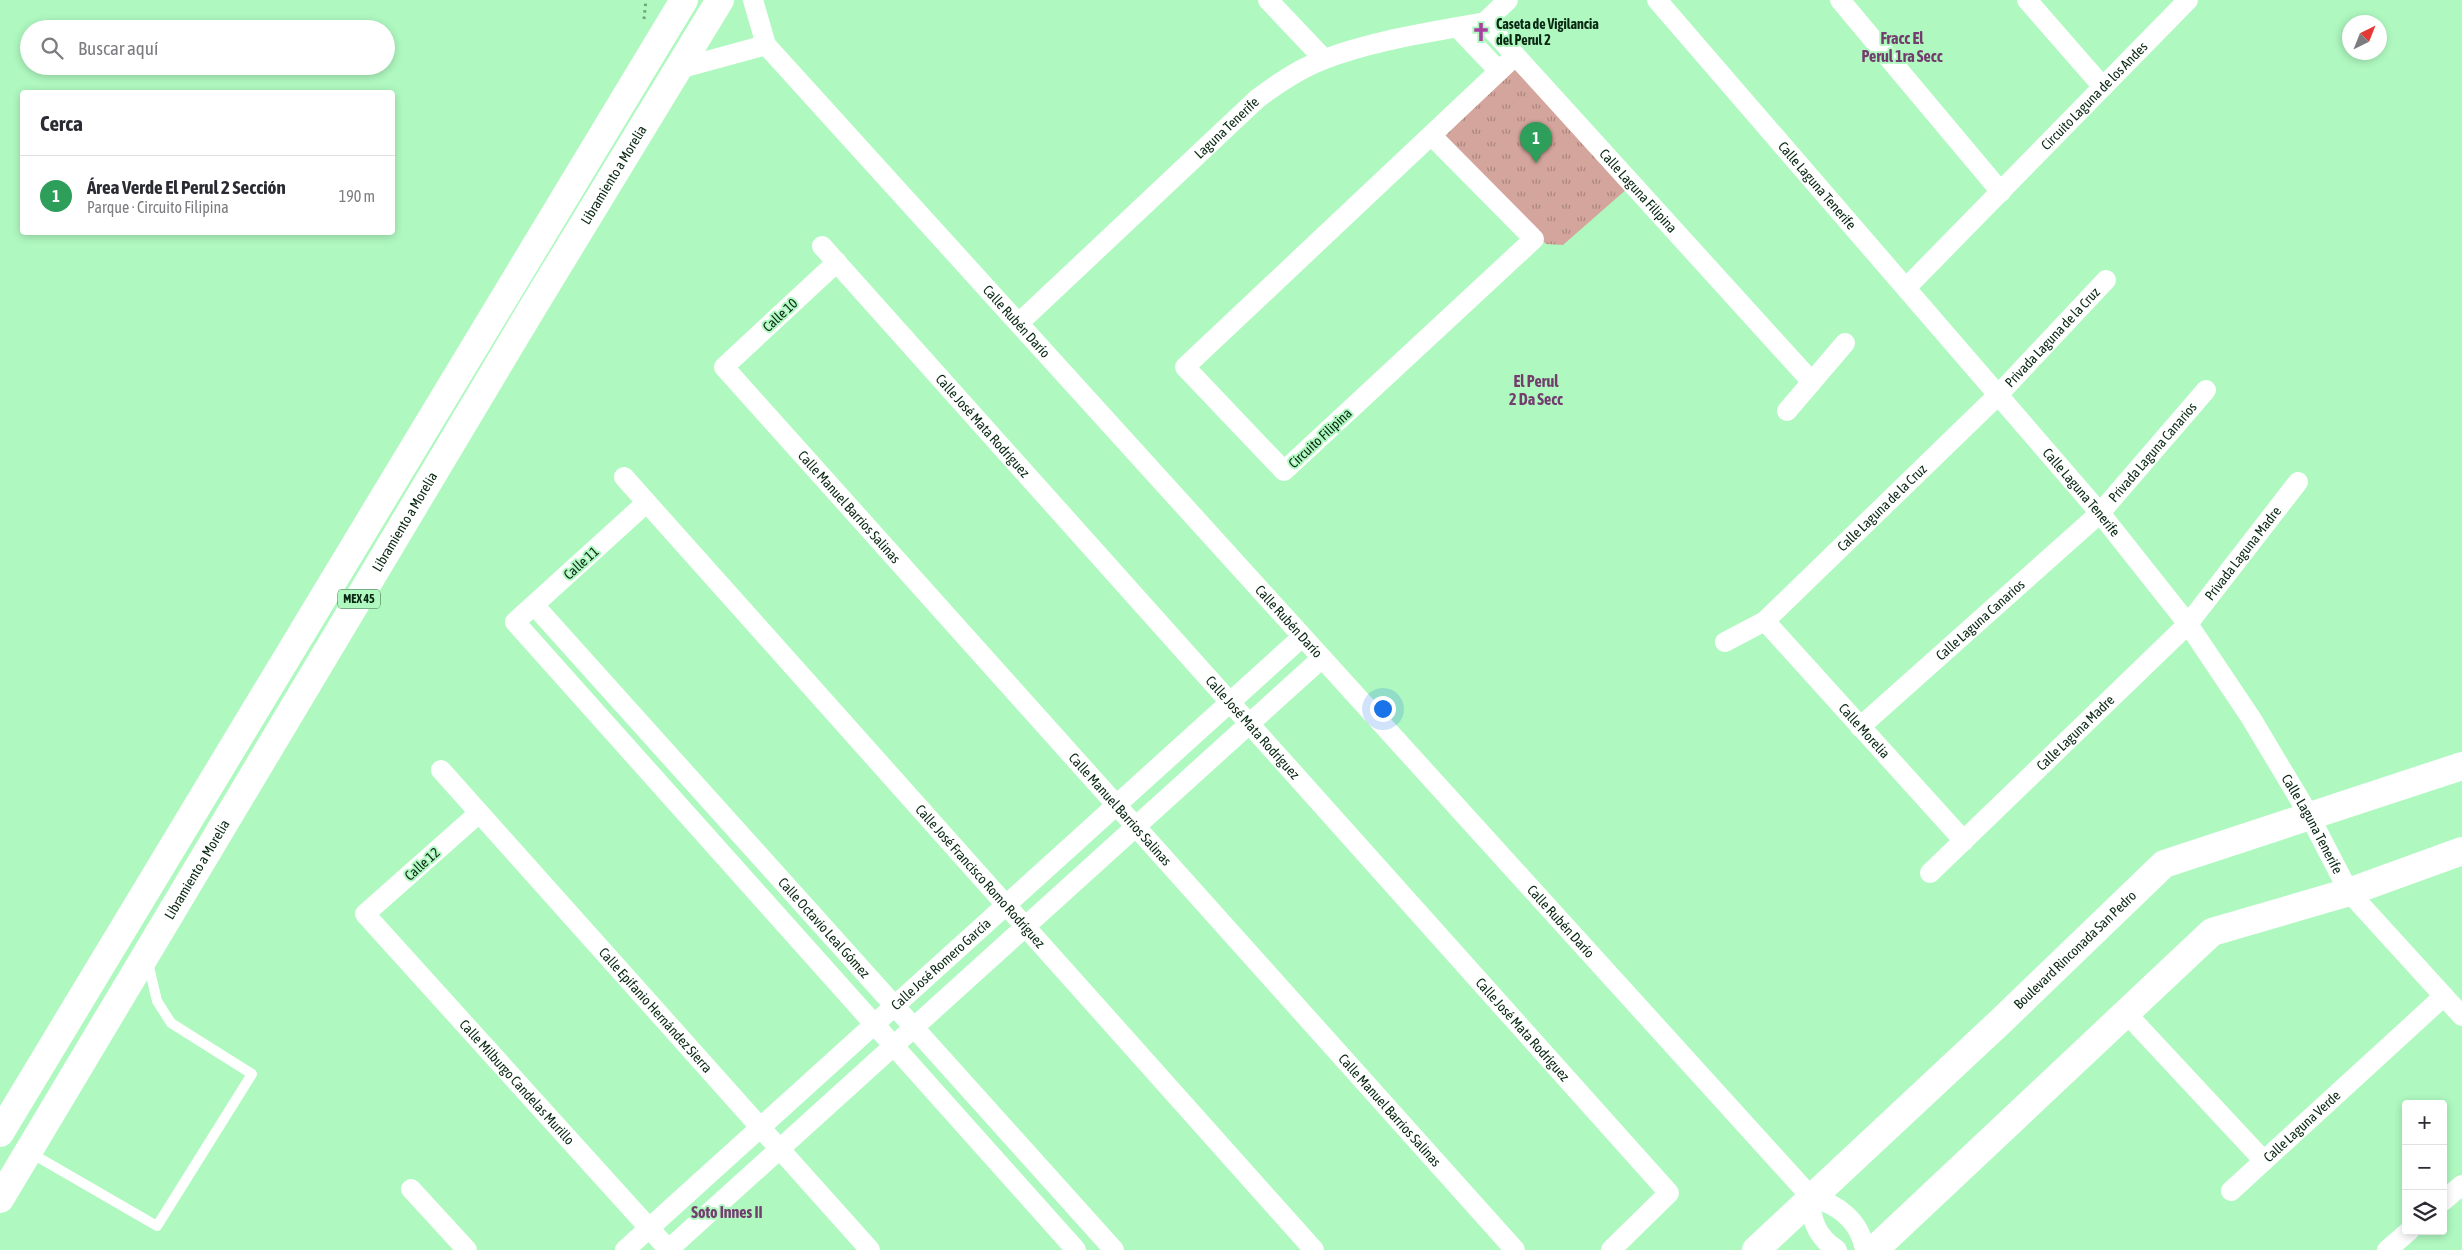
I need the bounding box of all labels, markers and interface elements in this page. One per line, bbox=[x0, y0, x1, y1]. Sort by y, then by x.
north arrow bbox=[2342, 15, 2387, 60]
place label: Caseta de Vigilancia del Perul 2 bbox=[1496, 16, 1599, 48]
search box bbox=[20, 20, 395, 75]
church icon: Caseta de Vigilancia del Perul 2 bbox=[1470, 21, 1492, 43]
district label: Fracc El Perul 1ra Secc bbox=[1861, 29, 1943, 65]
icon: search bbox=[38, 34, 66, 62]
text: Buscar aquí bbox=[78, 37, 158, 59]
street label: Circuito Laguna de los Andes bbox=[2038, 38, 2151, 153]
street label: Laguna Tenerife bbox=[1191, 94, 1262, 162]
text: Cerca bbox=[40, 111, 83, 135]
street label: Libramiento a Morelia bbox=[577, 122, 650, 227]
pin: 1 bbox=[1520, 122, 1552, 163]
street label: Calle Laguna Tenerife bbox=[1775, 138, 1859, 233]
street label: Calle Laguna Filipina bbox=[1596, 146, 1680, 236]
text: Área Verde El Perul 2 Sección bbox=[87, 176, 286, 198]
text: 1 bbox=[52, 187, 60, 205]
text: 190 m bbox=[339, 187, 375, 205]
text: Parque · Circuito Filipina bbox=[87, 198, 229, 216]
street label: Calle Rubén Darío bbox=[980, 282, 1054, 361]
street label: Privada Laguna de la Cruz bbox=[2002, 284, 2103, 390]
street label: Calle 10 bbox=[759, 295, 801, 335]
street label: Calle José Mata Rodríguez bbox=[932, 371, 1033, 481]
district label: El Perul 2 Da Secc bbox=[1509, 372, 1563, 408]
street label: Privada Laguna Canarios bbox=[2105, 399, 2200, 505]
street label: Circuito Filipina bbox=[1285, 405, 1355, 471]
street label: Calle Laguna Tenerife bbox=[2040, 445, 2123, 540]
street label: Calle Manuel Barrios Salinas bbox=[795, 447, 904, 566]
street label: Calle Laguna de la Cruz bbox=[1834, 461, 1930, 554]
street label: Libramiento a Morelia bbox=[369, 469, 441, 574]
street label: Privada Laguna Madre bbox=[2201, 503, 2284, 603]
street label: Calle 11 bbox=[560, 543, 602, 583]
street label: Calle Laguna Canarios bbox=[1933, 576, 2028, 664]
street label: Calle Rubén Darío bbox=[1252, 582, 1326, 661]
road number: MEX 45 bbox=[338, 590, 380, 608]
street label: Calle José Mata Rodríguez bbox=[1202, 673, 1303, 782]
street label: Calle Laguna Madre bbox=[2033, 692, 2117, 774]
your location bbox=[1370, 696, 1396, 722]
street label: Calle Morelia bbox=[1835, 700, 1893, 761]
street label: Calle Manuel Barrios Salinas bbox=[1066, 750, 1175, 869]
street label: Calle Laguna Tenerife bbox=[2279, 771, 2346, 876]
street label: Calle José Francisco Romo Rodríguez bbox=[912, 801, 1048, 951]
street label: Libramiento a Morelia bbox=[161, 817, 233, 922]
street label: Calle 12 bbox=[401, 844, 443, 884]
street label: Calle Octavio Leal Gómez bbox=[775, 874, 873, 981]
street label: Calle Rubén Darío bbox=[1524, 882, 1598, 961]
street label: Boulevard Rinconada San Pedro bbox=[2011, 887, 2139, 1012]
street label: Calle José Romero García bbox=[888, 915, 994, 1013]
street label: Calle Epifanio Hernández Sierra bbox=[596, 944, 715, 1076]
street label: Calle José Mata Rodríguez bbox=[1472, 975, 1573, 1084]
street label: Calle Milburgo Candelas Murillo bbox=[456, 1016, 578, 1148]
street label: Calle Manuel Barrios Salinas bbox=[1335, 1051, 1444, 1170]
street label: Calle Laguna Verde bbox=[2260, 1087, 2343, 1165]
map controls bbox=[2402, 1100, 2447, 1235]
button: + bbox=[2402, 1100, 2447, 1145]
button: − bbox=[2402, 1145, 2447, 1190]
button: layers bbox=[2402, 1190, 2447, 1235]
district label: Soto Innes II bbox=[691, 1203, 763, 1221]

